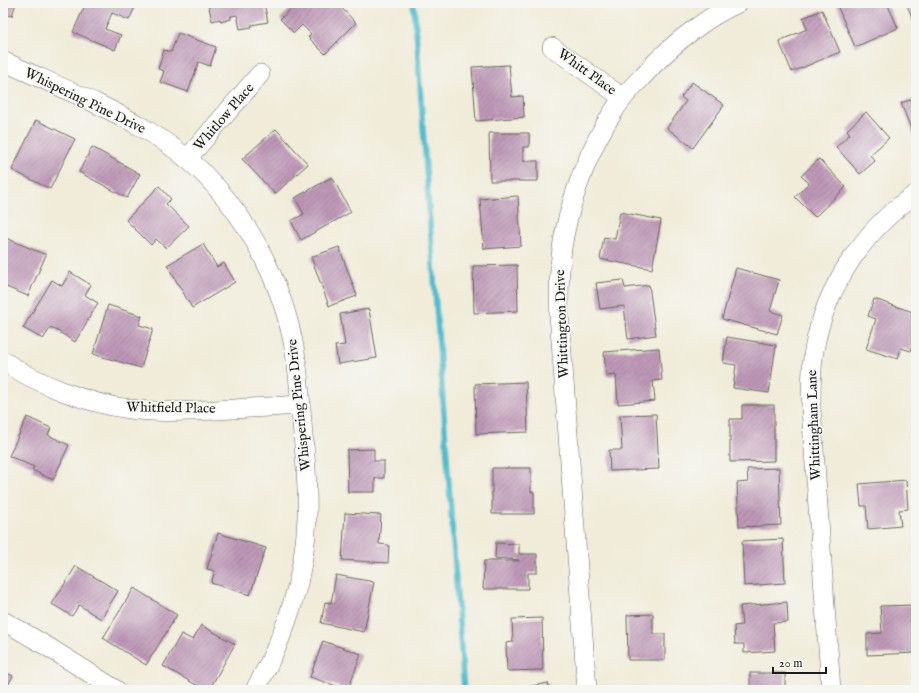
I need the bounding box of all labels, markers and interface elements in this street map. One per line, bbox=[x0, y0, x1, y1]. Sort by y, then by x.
street label: Whitt Place bbox=[554, 45, 620, 100]
street label: Whispering Pine Drive bbox=[22, 64, 149, 138]
street label: Whitlow Place bbox=[190, 79, 259, 155]
street label: Whittington Drive bbox=[551, 269, 573, 379]
street label: Whispering Pine Drive bbox=[283, 338, 315, 472]
street label: Whittingham Lane bbox=[803, 369, 825, 481]
street label: Whitfield Place bbox=[126, 398, 216, 418]
scale bar bbox=[773, 649, 826, 675]
text: 20 m bbox=[779, 656, 802, 671]

